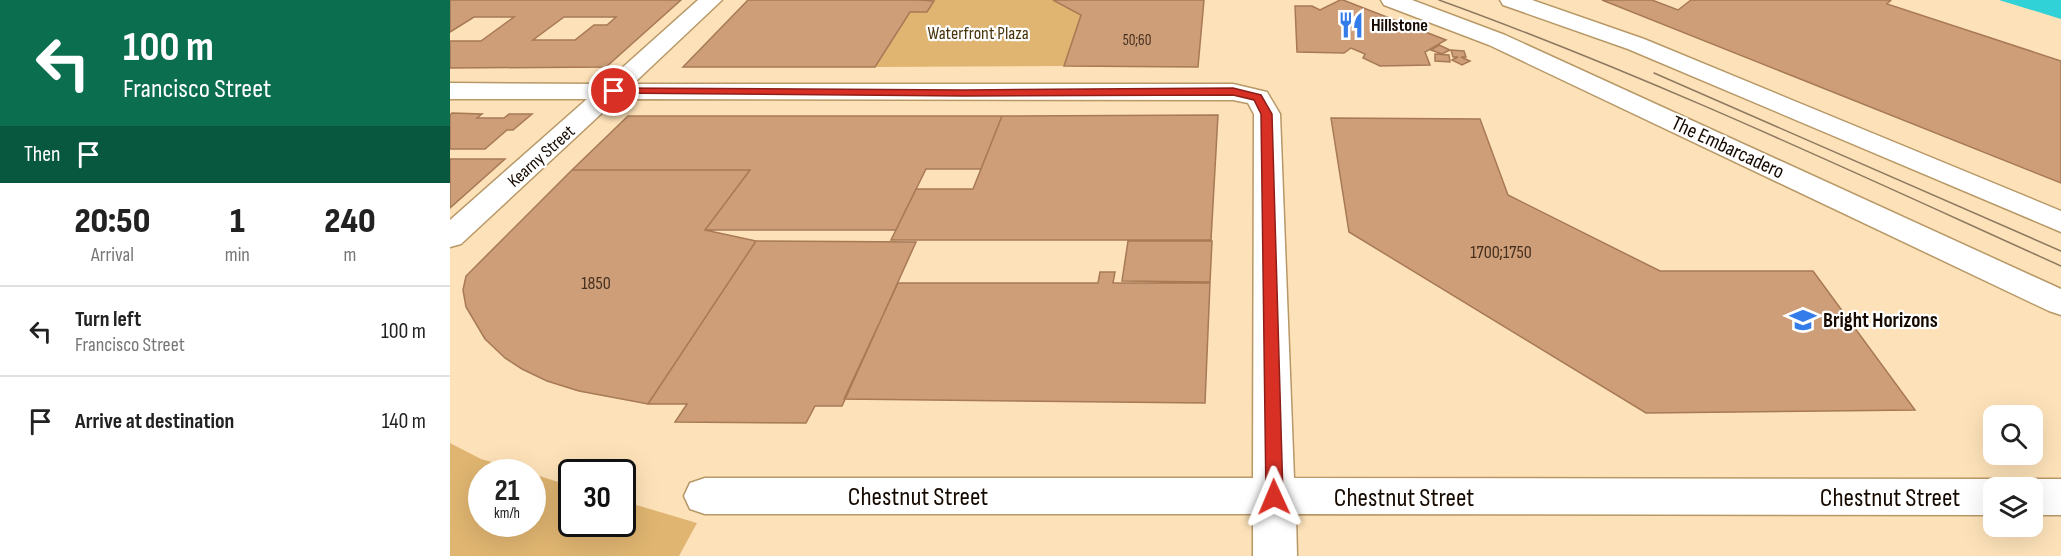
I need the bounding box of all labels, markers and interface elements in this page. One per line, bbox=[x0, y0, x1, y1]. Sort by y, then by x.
restaurant icon: Hillstone bbox=[1336, 10, 1366, 40]
place label: Hillstone bbox=[1371, 15, 1428, 36]
text: 100 m bbox=[123, 22, 214, 73]
park label: Waterfront Plaza bbox=[927, 23, 1029, 44]
icon: left bbox=[24, 24, 102, 102]
house number: 50;60 bbox=[1123, 31, 1151, 50]
pin bbox=[588, 65, 639, 116]
text: Francisco Street bbox=[123, 73, 271, 105]
icon: arrive bbox=[597, 74, 630, 107]
street label: The Embarcadero bbox=[1667, 110, 1788, 184]
street label: Kearny Street bbox=[504, 121, 579, 192]
icon: arrive bbox=[72, 138, 105, 171]
text: Then bbox=[24, 141, 60, 168]
text: 20:50 bbox=[74, 200, 150, 243]
text: 1 bbox=[230, 200, 245, 243]
text: 240 bbox=[324, 200, 376, 243]
house number: 1700;1750 bbox=[1470, 242, 1532, 263]
text: Arrival bbox=[91, 243, 134, 267]
text: min bbox=[225, 243, 250, 267]
text: m bbox=[344, 243, 356, 267]
house number: 1850 bbox=[581, 273, 611, 294]
school or university icon: Bright Horizons bbox=[1788, 305, 1818, 335]
text: Turn left bbox=[75, 306, 141, 333]
place label: Bright Horizons bbox=[1823, 308, 1938, 333]
icon: left bbox=[24, 315, 57, 348]
text: 100 m bbox=[381, 318, 426, 345]
text: Francisco Street bbox=[75, 333, 185, 357]
icon: arrive bbox=[24, 405, 57, 438]
map controls bbox=[1983, 405, 2043, 537]
button: search bbox=[1983, 405, 2043, 465]
text: Arrive at destination bbox=[75, 408, 234, 435]
text: 140 m bbox=[382, 408, 426, 435]
speed limit sign: 30 bbox=[558, 459, 636, 537]
position arrow bbox=[1242, 465, 1306, 529]
text: 21 bbox=[495, 473, 519, 509]
button: layers bbox=[1983, 477, 2043, 537]
street label: Chestnut Street bbox=[848, 482, 988, 513]
street label: Chestnut Street bbox=[1334, 483, 1474, 514]
street label: Chestnut Street bbox=[1820, 483, 1960, 514]
text: km/h bbox=[494, 504, 520, 523]

